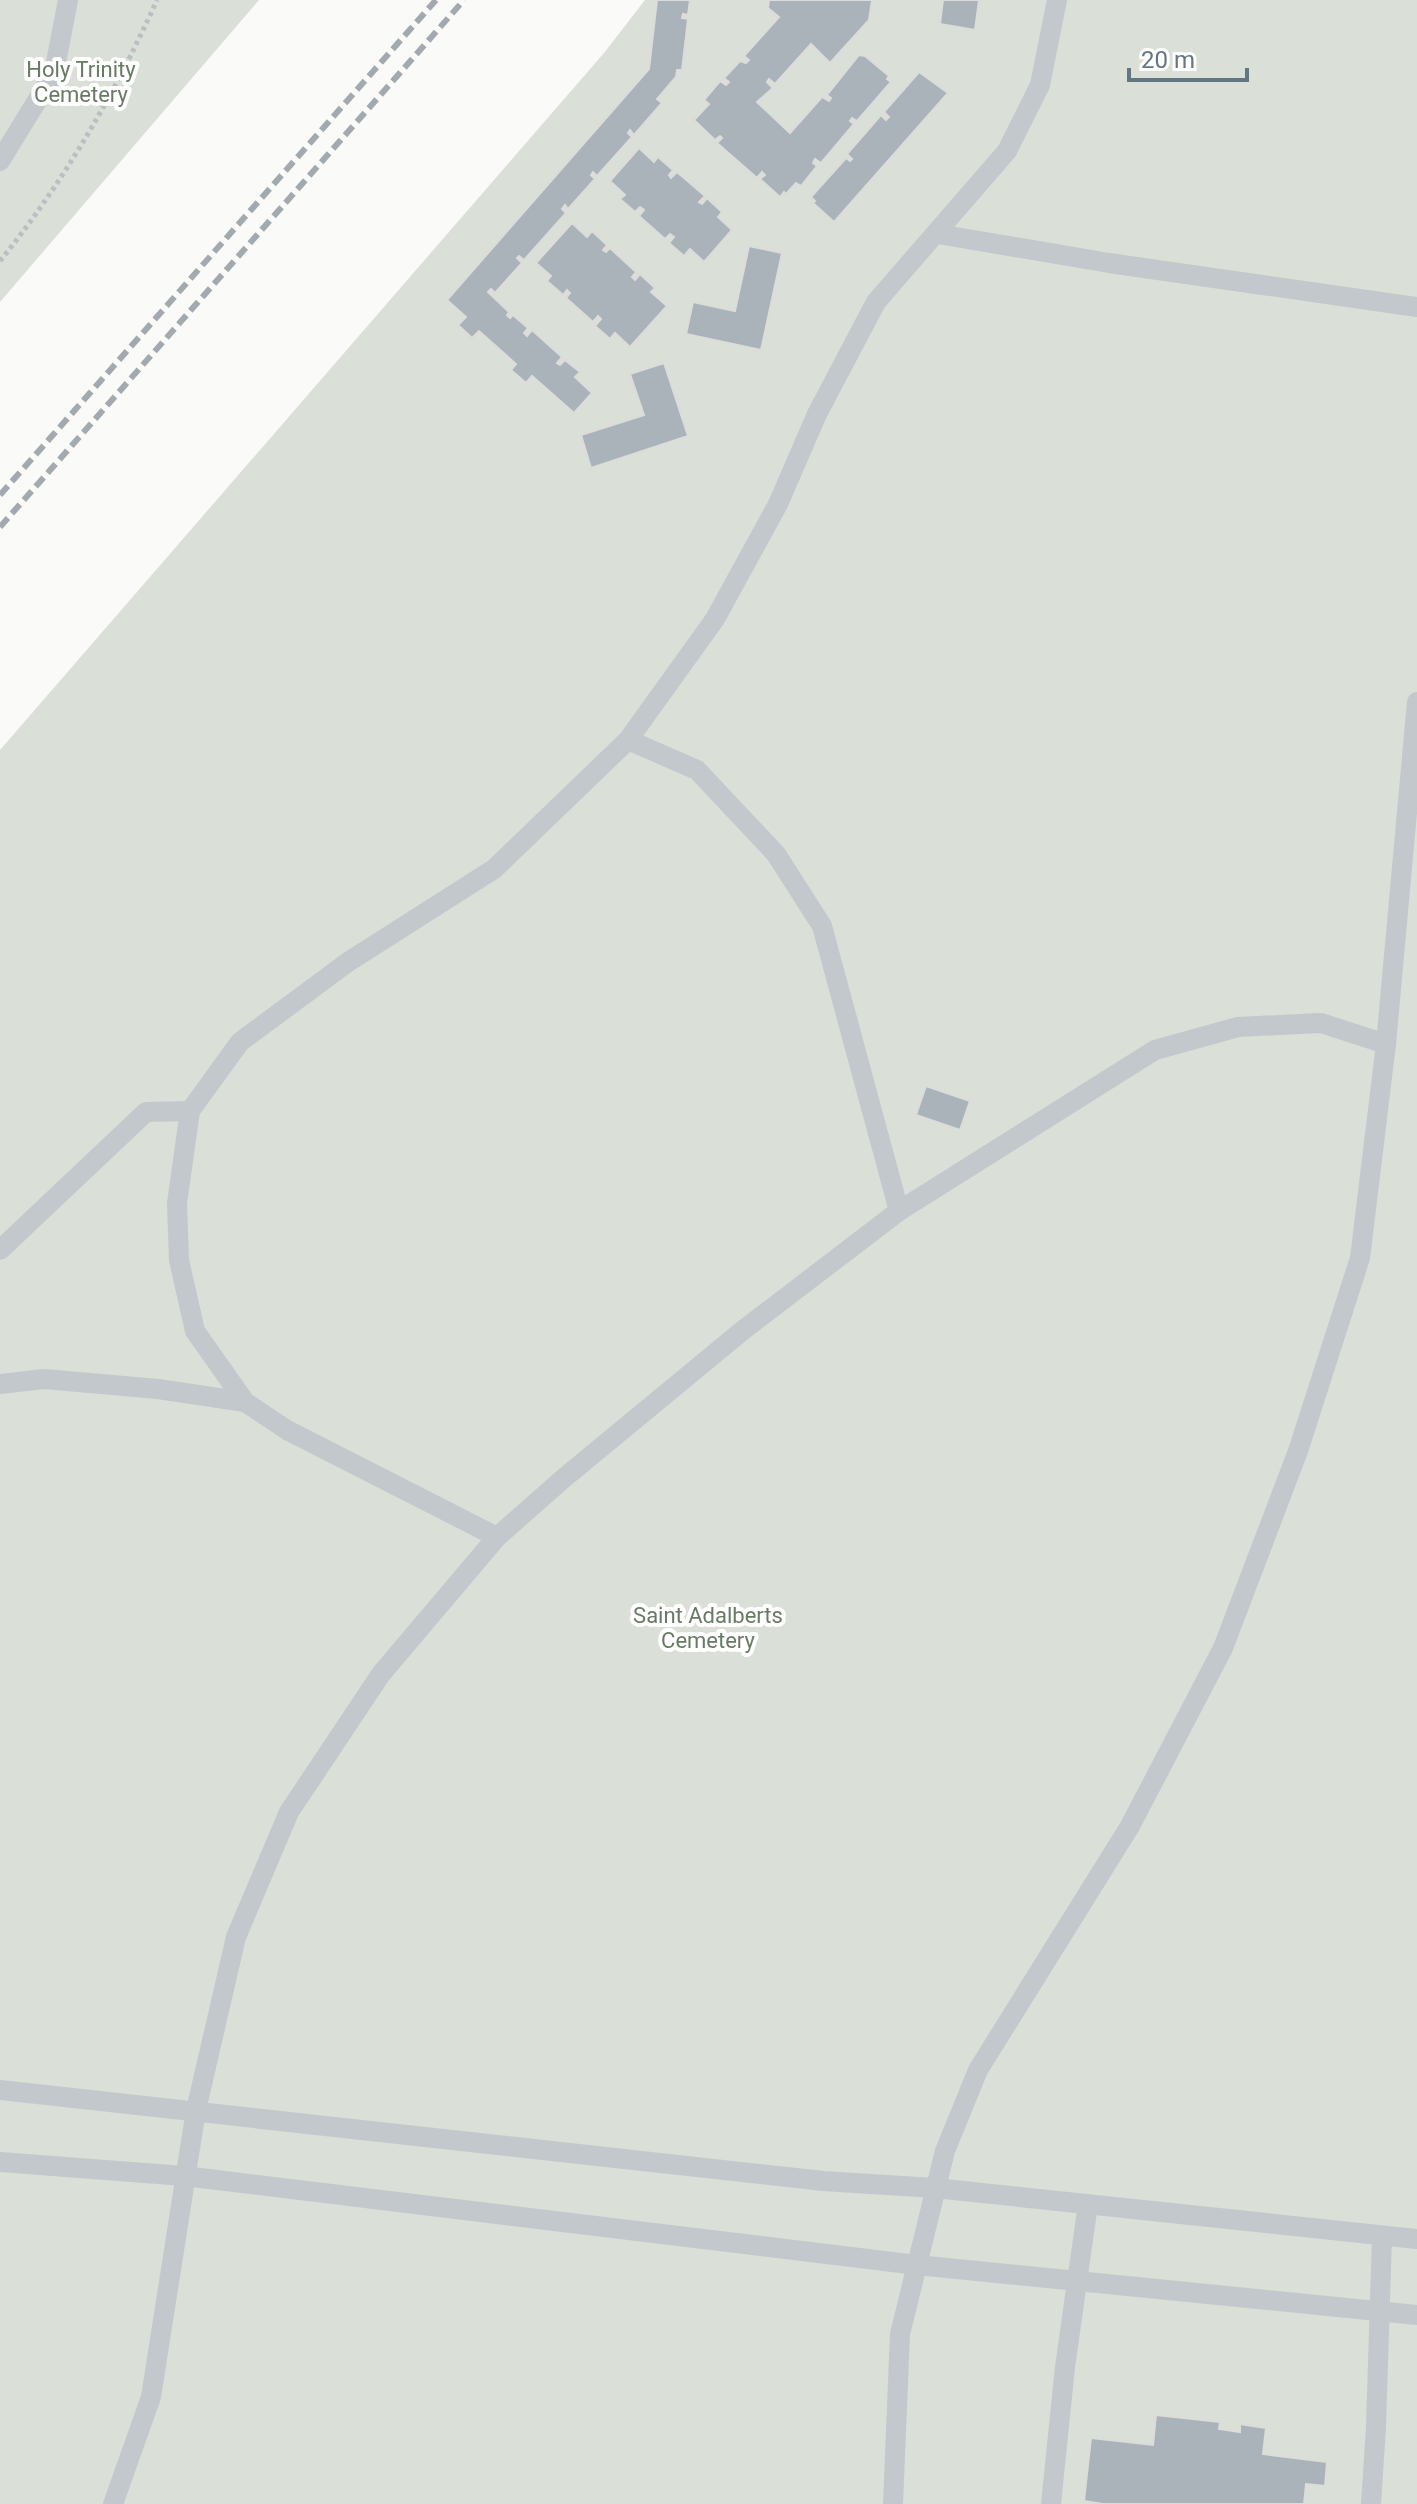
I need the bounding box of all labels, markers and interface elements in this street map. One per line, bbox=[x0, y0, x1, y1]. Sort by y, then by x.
scale bar bbox=[1129, 32, 1247, 82]
text: 20 m bbox=[1141, 46, 1195, 74]
park label: Holy Trinity Cemetery bbox=[26, 57, 136, 107]
park label: Saint Adalberts Cemetery bbox=[633, 1603, 783, 1653]

